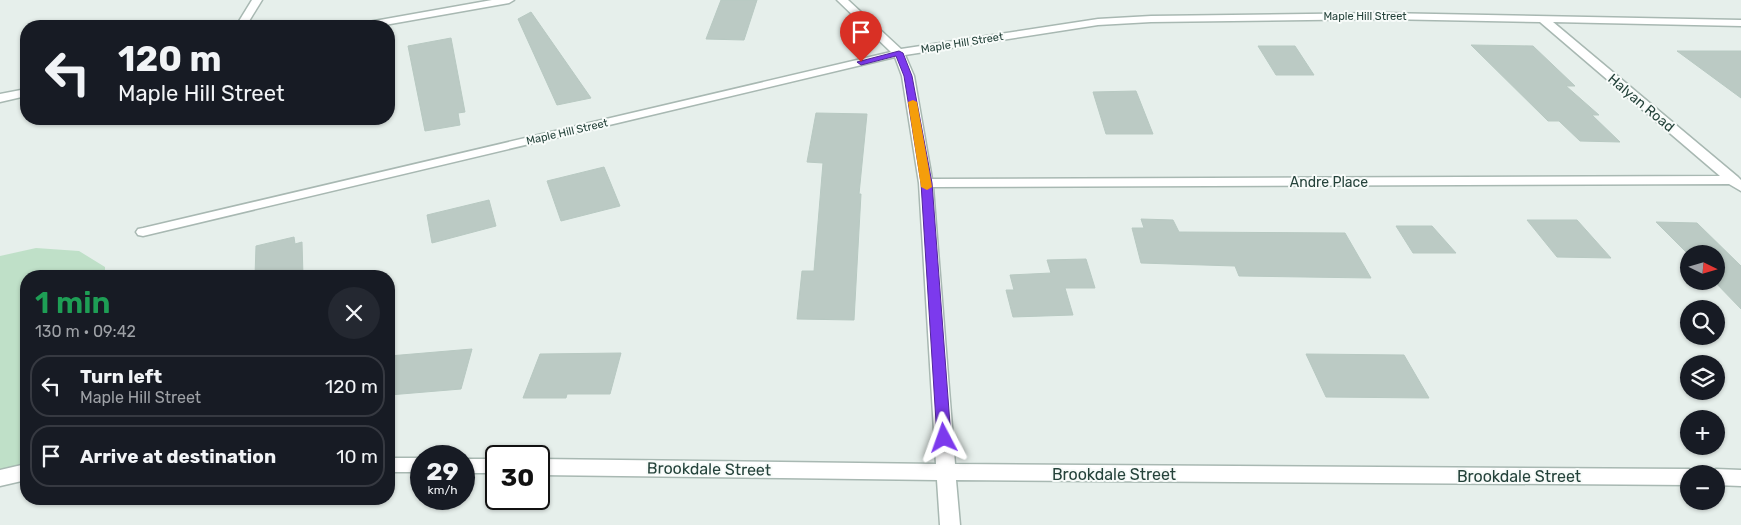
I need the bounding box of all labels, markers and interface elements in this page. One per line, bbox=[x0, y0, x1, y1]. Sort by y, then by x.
street label: Maple Hill Street bbox=[1323, 10, 1407, 23]
pin bbox=[840, 11, 882, 62]
icon: arrive bbox=[847, 18, 875, 46]
street label: Maple Hill Street bbox=[920, 30, 1005, 56]
text: 120 m bbox=[118, 38, 221, 80]
icon: left bbox=[35, 40, 100, 105]
street label: Halyan Road bbox=[1604, 70, 1678, 136]
text: Maple Hill Street bbox=[118, 80, 285, 107]
street label: Maple Hill Street bbox=[525, 116, 610, 148]
street label: Andre Place bbox=[1290, 174, 1368, 191]
north arrow bbox=[1680, 245, 1725, 290]
map controls bbox=[1680, 245, 1725, 510]
text: 1 min bbox=[35, 285, 110, 321]
button: close bbox=[328, 287, 380, 339]
button: search bbox=[1680, 300, 1725, 345]
text: 130 m · 09:42 bbox=[35, 322, 136, 341]
button: layers bbox=[1680, 355, 1725, 400]
text: Turn left bbox=[80, 365, 162, 388]
icon: left bbox=[37, 372, 65, 400]
text: 120 m bbox=[325, 375, 378, 398]
text: Maple Hill Street bbox=[80, 388, 201, 407]
button: + bbox=[1680, 410, 1725, 455]
position arrow bbox=[917, 411, 969, 463]
icon: arrive bbox=[37, 442, 65, 470]
text: Arrive at destination bbox=[80, 445, 276, 468]
text: 10 m bbox=[336, 445, 378, 468]
speed limit sign: 30 bbox=[485, 445, 550, 510]
text: 29 bbox=[426, 457, 459, 486]
street label: Brookdale Street bbox=[647, 458, 771, 480]
street label: Brookdale Street bbox=[1052, 465, 1176, 484]
button: − bbox=[1680, 465, 1725, 510]
street label: Brookdale Street bbox=[1457, 467, 1581, 486]
text: km/h bbox=[428, 483, 457, 497]

